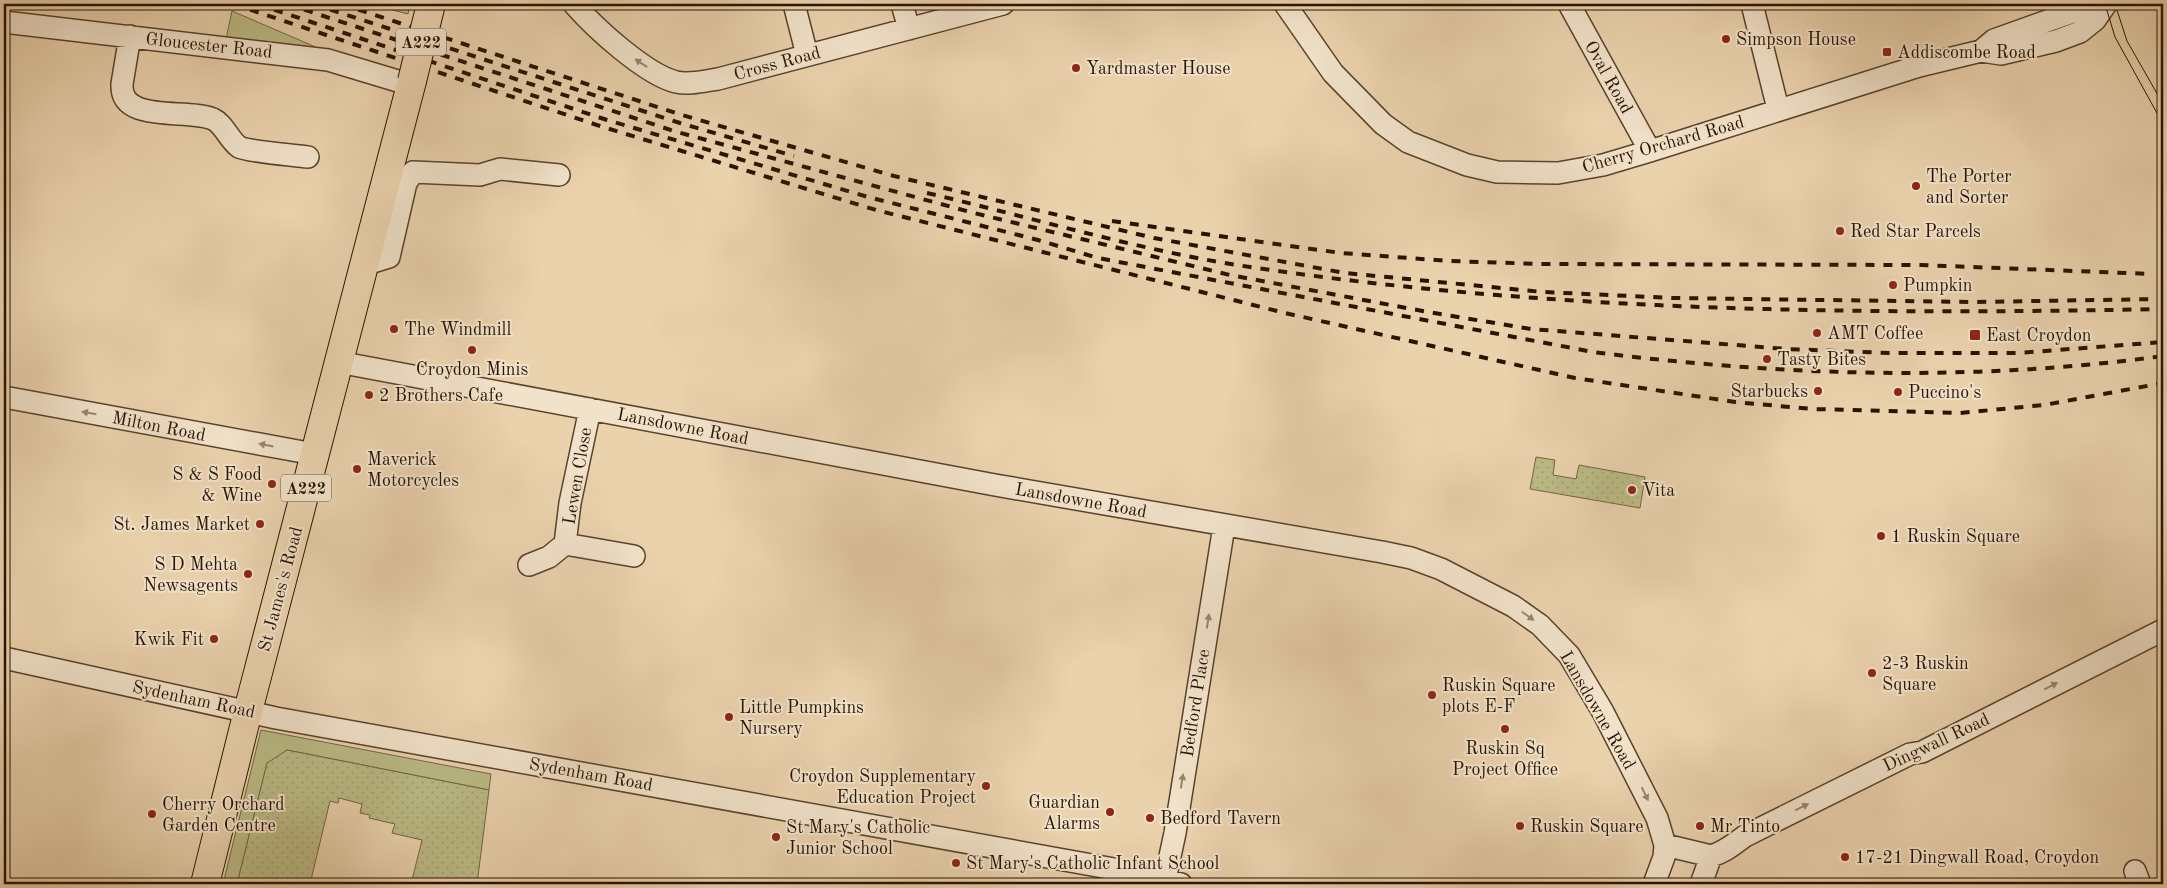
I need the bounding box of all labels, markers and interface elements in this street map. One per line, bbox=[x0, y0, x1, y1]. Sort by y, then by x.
road number: A222 bbox=[396, 28, 446, 56]
street label: Gloucester Road bbox=[145, 30, 273, 62]
place label: Simpson House bbox=[1736, 31, 1856, 49]
marker: Simpson House bbox=[1720, 33, 1732, 45]
street label: Oval Road bbox=[1581, 38, 1636, 117]
street label: Cross Road bbox=[732, 44, 823, 84]
place label: Addiscombe Road bbox=[1897, 44, 2036, 62]
marker: Addiscombe Road bbox=[1881, 46, 1893, 58]
one-way arrow bbox=[635, 58, 648, 68]
place label: Yardmaster House bbox=[1086, 60, 1230, 78]
marker: Yardmaster House bbox=[1070, 62, 1082, 74]
street label: Cherry Orchard Road bbox=[1580, 113, 1746, 177]
place label: The Porter and Sorter bbox=[1926, 168, 2012, 207]
marker: The Porter and Sorter bbox=[1910, 180, 1922, 192]
place label: Red Star Parcels bbox=[1850, 223, 1981, 241]
marker: Red Star Parcels bbox=[1834, 225, 1846, 237]
place label: Pumpkin bbox=[1903, 277, 1973, 295]
marker: Pumpkin bbox=[1887, 279, 1899, 291]
place label: The Windmill bbox=[404, 321, 511, 339]
marker: The Windmill bbox=[388, 323, 400, 335]
place label: AMT Coffee bbox=[1827, 325, 1923, 343]
marker: AMT Coffee bbox=[1811, 327, 1823, 339]
place label: East Croydon bbox=[1986, 327, 2092, 345]
marker: East Croydon bbox=[1968, 328, 1982, 342]
marker: Croydon Minis bbox=[466, 344, 478, 356]
place label: Tasty Bites bbox=[1777, 351, 1866, 369]
marker: Tasty Bites bbox=[1761, 353, 1773, 365]
place label: Croydon Minis bbox=[416, 361, 528, 379]
place label: Starbucks bbox=[1730, 383, 1808, 401]
place label: Puccino's bbox=[1908, 384, 1981, 402]
marker: Starbucks bbox=[1812, 385, 1824, 397]
marker: Puccino's bbox=[1892, 386, 1904, 398]
place label: 2 Brothers Cafe bbox=[379, 387, 503, 405]
marker: 2 Brothers Cafe bbox=[363, 389, 375, 401]
street label: Lansdowne Road bbox=[615, 405, 750, 449]
one-way arrow bbox=[81, 408, 97, 416]
street label: Milton Road bbox=[111, 409, 207, 445]
street label: Lewen Close bbox=[561, 426, 595, 526]
one-way arrow bbox=[258, 441, 274, 449]
place label: Maverick Motorcycles bbox=[367, 451, 459, 490]
marker: Maverick Motorcycles bbox=[351, 463, 363, 475]
place label: S & S Food & Wine bbox=[172, 466, 262, 505]
road number: A222 bbox=[281, 474, 331, 502]
marker: S & S Food & Wine bbox=[266, 478, 278, 490]
street label: Lansdowne Road bbox=[1013, 481, 1148, 521]
place label: Vita bbox=[1642, 482, 1675, 500]
marker: Vita bbox=[1626, 484, 1638, 496]
place label: St. James Market bbox=[113, 516, 250, 534]
marker: St. James Market bbox=[254, 518, 266, 530]
street label: St James's Road bbox=[256, 525, 306, 654]
place label: 1 Ruskin Square bbox=[1891, 528, 2020, 546]
marker: 1 Ruskin Square bbox=[1875, 530, 1887, 542]
place label: S D Mehta Newsagents bbox=[143, 556, 238, 595]
marker: S D Mehta Newsagents bbox=[242, 568, 254, 580]
one-way arrow bbox=[1521, 611, 1535, 621]
one-way arrow bbox=[1205, 613, 1213, 629]
place label: Kwik Fit bbox=[134, 631, 204, 649]
marker: Kwik Fit bbox=[208, 633, 220, 645]
street label: Bedford Place bbox=[1179, 648, 1213, 758]
street label: Lansdowne Road bbox=[1556, 648, 1638, 773]
place label: 2-3 Ruskin Square bbox=[1882, 655, 1969, 694]
marker: 2-3 Ruskin Square bbox=[1866, 667, 1878, 679]
place label: Ruskin Square plots E-F bbox=[1442, 677, 1556, 716]
street label: Sydenham Road bbox=[131, 678, 257, 722]
one-way arrow bbox=[2043, 682, 2058, 690]
marker: Ruskin Square plots E-F bbox=[1426, 689, 1438, 701]
place label: Little Pumpkins Nursery bbox=[739, 699, 864, 738]
street label: Dingwall Road bbox=[1880, 710, 1993, 775]
marker: Little Pumpkins Nursery bbox=[723, 711, 735, 723]
marker: Ruskin Sq Project Office bbox=[1499, 723, 1511, 735]
place label: Ruskin Sq Project Office bbox=[1452, 740, 1558, 779]
street label: Sydenham Road bbox=[528, 755, 654, 795]
place label: Croydon Supplementary Education Project bbox=[789, 768, 976, 807]
one-way arrow bbox=[1179, 773, 1187, 789]
marker: Croydon Supplementary Education Project bbox=[980, 780, 992, 792]
one-way arrow bbox=[1641, 786, 1649, 801]
place label: Guardian Alarms bbox=[1028, 794, 1100, 833]
place label: Cherry Orchard Garden Centre bbox=[162, 796, 285, 835]
one-way arrow bbox=[1795, 803, 1810, 811]
marker: Guardian Alarms bbox=[1104, 806, 1116, 818]
marker: Cherry Orchard Garden Centre bbox=[146, 808, 158, 820]
place label: Bedford Tavern bbox=[1160, 810, 1281, 828]
marker: Bedford Tavern bbox=[1144, 812, 1156, 824]
place label: Ruskin Square bbox=[1530, 818, 1644, 836]
place label: Mr Tinto bbox=[1710, 818, 1780, 836]
place label: St Mary's Catholic Junior School bbox=[786, 819, 930, 858]
marker: Ruskin Square bbox=[1514, 820, 1526, 832]
marker: Mr Tinto bbox=[1694, 820, 1706, 832]
marker: St Mary's Catholic Junior School bbox=[770, 831, 782, 843]
place label: 17-21 Dingwall Road, Croydon bbox=[1855, 849, 2099, 867]
marker: 17-21 Dingwall Road, Croydon bbox=[1839, 851, 1851, 863]
place label: St Mary's Catholic Infant School bbox=[966, 855, 1220, 873]
marker: St Mary's Catholic Infant School bbox=[950, 857, 962, 869]

